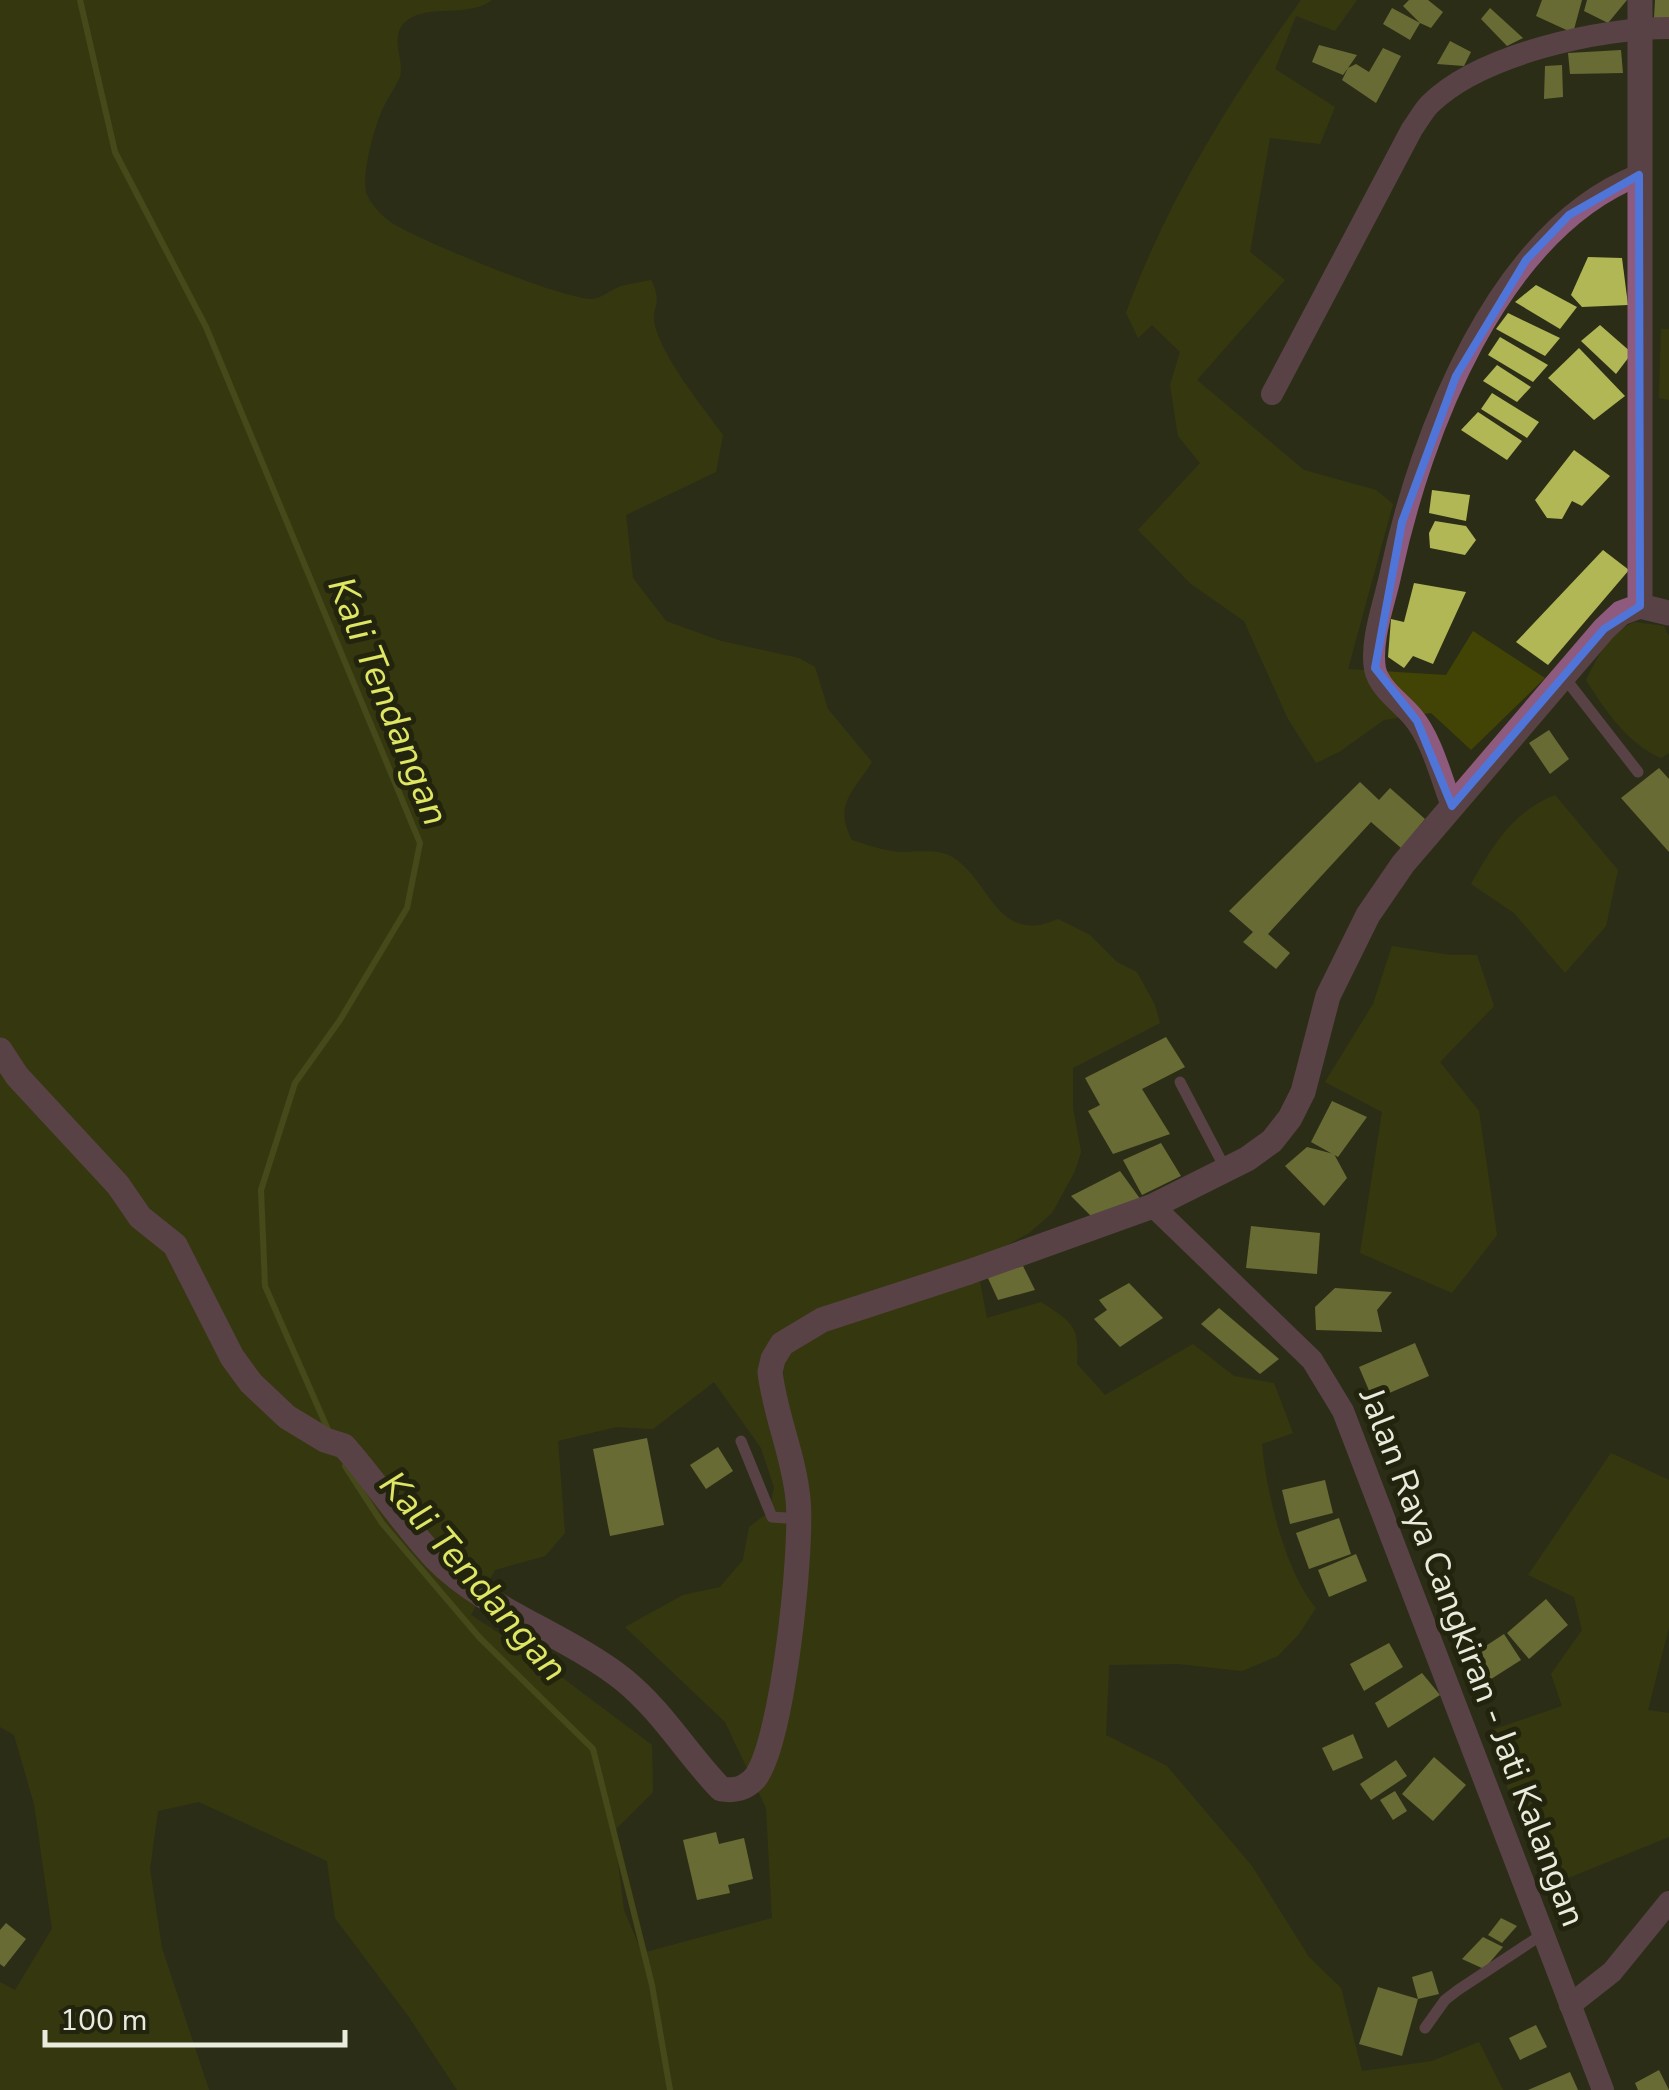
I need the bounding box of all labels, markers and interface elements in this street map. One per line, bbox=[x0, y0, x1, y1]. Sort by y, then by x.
water label: Kali Tendangan bbox=[316, 570, 462, 833]
street label: Jalan Raya Cangkiran - Jati Kalangan bbox=[1348, 1380, 1597, 1933]
water label: Kali Tendangan bbox=[368, 1460, 579, 1692]
scale bar bbox=[45, 1985, 345, 2047]
text: 100 m bbox=[60, 2000, 147, 2041]

